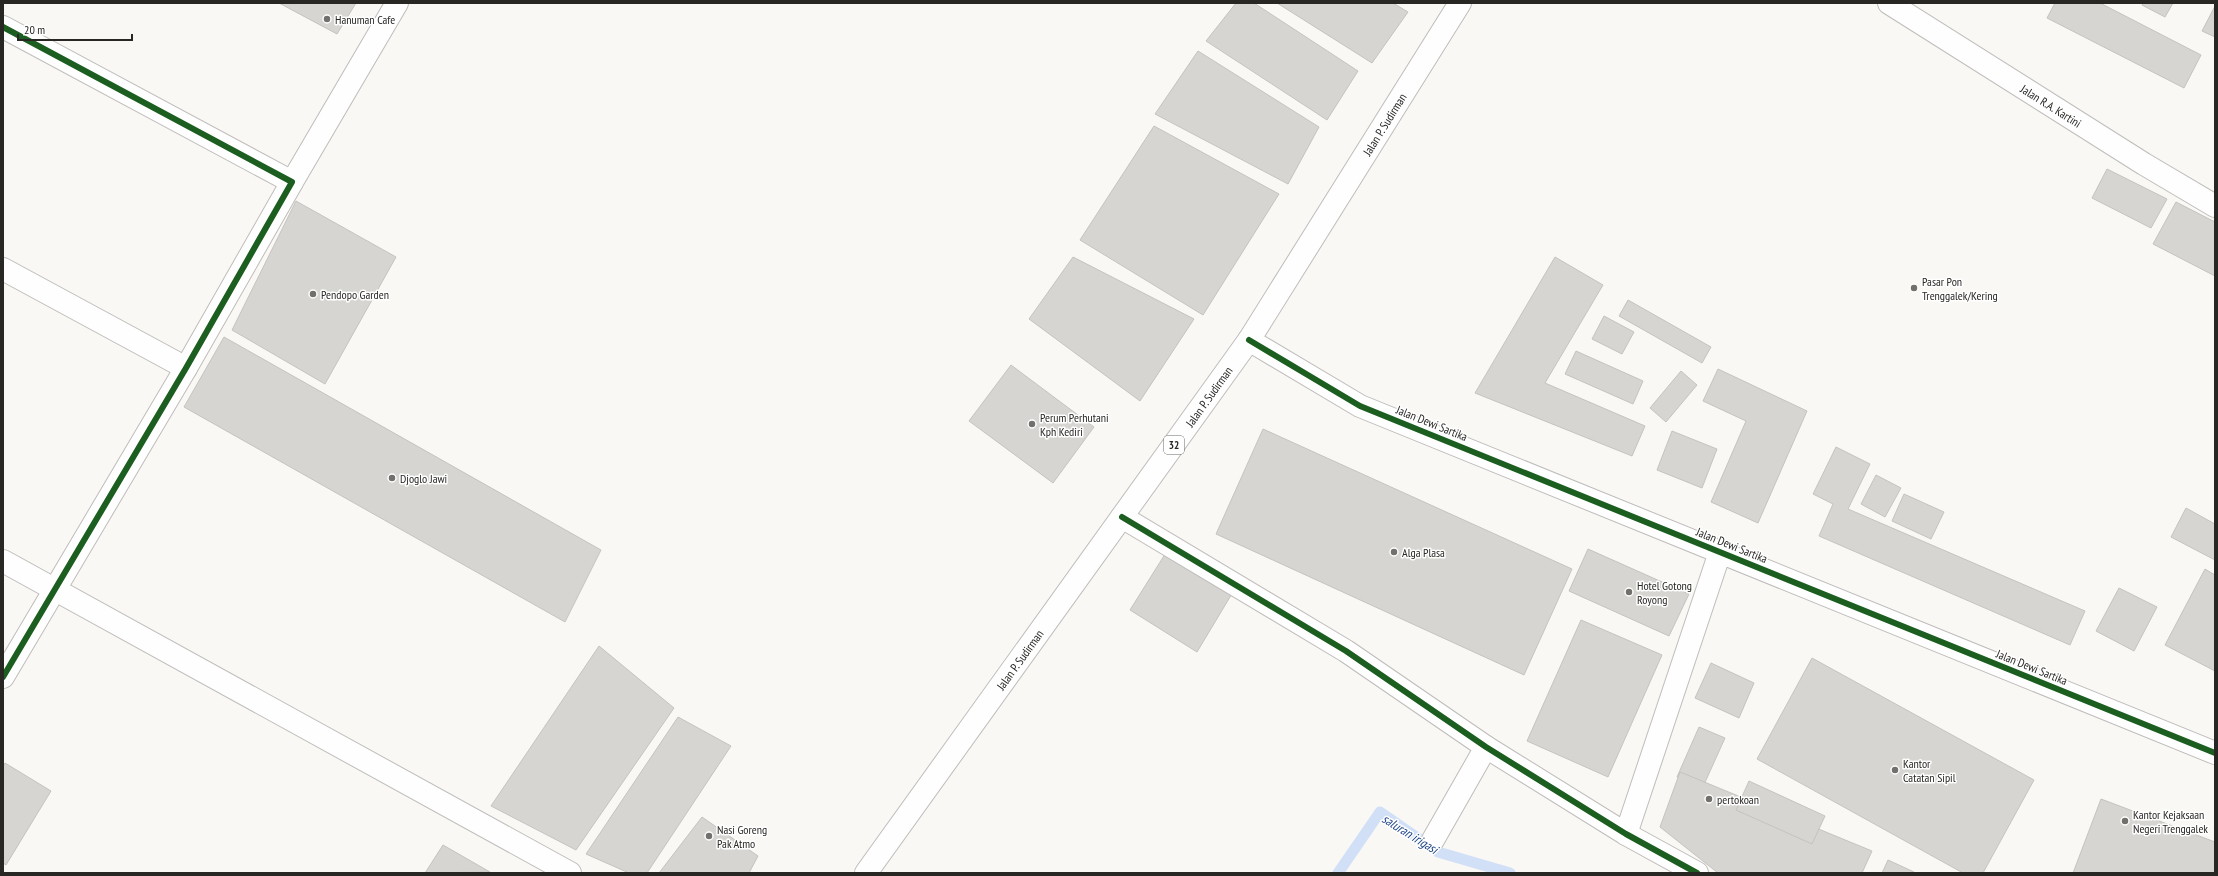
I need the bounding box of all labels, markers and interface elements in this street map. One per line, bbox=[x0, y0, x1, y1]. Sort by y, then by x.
place label: Hanuman Cafe bbox=[335, 12, 395, 27]
marker: Hanuman Cafe bbox=[322, 14, 332, 24]
scale bar bbox=[18, 16, 132, 42]
text: 20 m bbox=[24, 22, 45, 37]
street label: Jalan R.A. Kartini bbox=[2017, 80, 2084, 130]
street label: Jalan P. Sudirman bbox=[1359, 90, 1409, 159]
place label: Pasar Pon Trenggalek/Kering bbox=[1922, 274, 1998, 303]
marker: Pasar Pon Trenggalek/Kering bbox=[1909, 283, 1919, 293]
place label: Pendopo Garden bbox=[321, 287, 389, 302]
marker: Pendopo Garden bbox=[308, 289, 318, 299]
street label: Jalan P. Sudirman bbox=[1181, 363, 1235, 430]
street label: Jalan Dewi Sartika bbox=[1393, 402, 1470, 444]
place label: Perum Perhutani Kph Kediri bbox=[1040, 410, 1109, 439]
marker: Perum Perhutani Kph Kediri bbox=[1027, 419, 1037, 429]
road number: 32 bbox=[1164, 436, 1184, 454]
place label: Djoglo Jawi bbox=[400, 471, 447, 486]
marker: Djoglo Jawi bbox=[387, 473, 397, 483]
street label: Jalan Dewi Sartika bbox=[1693, 524, 1770, 566]
place label: Alga Plasa bbox=[1402, 545, 1445, 560]
marker: Alga Plasa bbox=[1389, 547, 1399, 557]
place label: Hotel Gotong Royong bbox=[1637, 578, 1692, 607]
marker: Hotel Gotong Royong bbox=[1624, 587, 1634, 597]
street label: Jalan P. Sudirman bbox=[992, 626, 1046, 693]
street label: Jalan Dewi Sartika bbox=[1993, 646, 2070, 688]
place label: Kantor Catatan Sipil bbox=[1903, 756, 1956, 785]
marker: Kantor Catatan Sipil bbox=[1890, 765, 1900, 775]
place label: pertokoan bbox=[1717, 792, 1759, 807]
marker: pertokoan bbox=[1704, 794, 1714, 804]
place label: Kantor Kejaksaan Negeri Trenggalek bbox=[2133, 807, 2208, 836]
water label: saluran irigasi bbox=[1379, 810, 1443, 859]
marker: Kantor Kejaksaan Negeri Trenggalek bbox=[2120, 816, 2130, 826]
place label: Nasi Goreng Pak Atmo bbox=[717, 822, 767, 851]
marker: Nasi Goreng Pak Atmo bbox=[704, 831, 714, 841]

